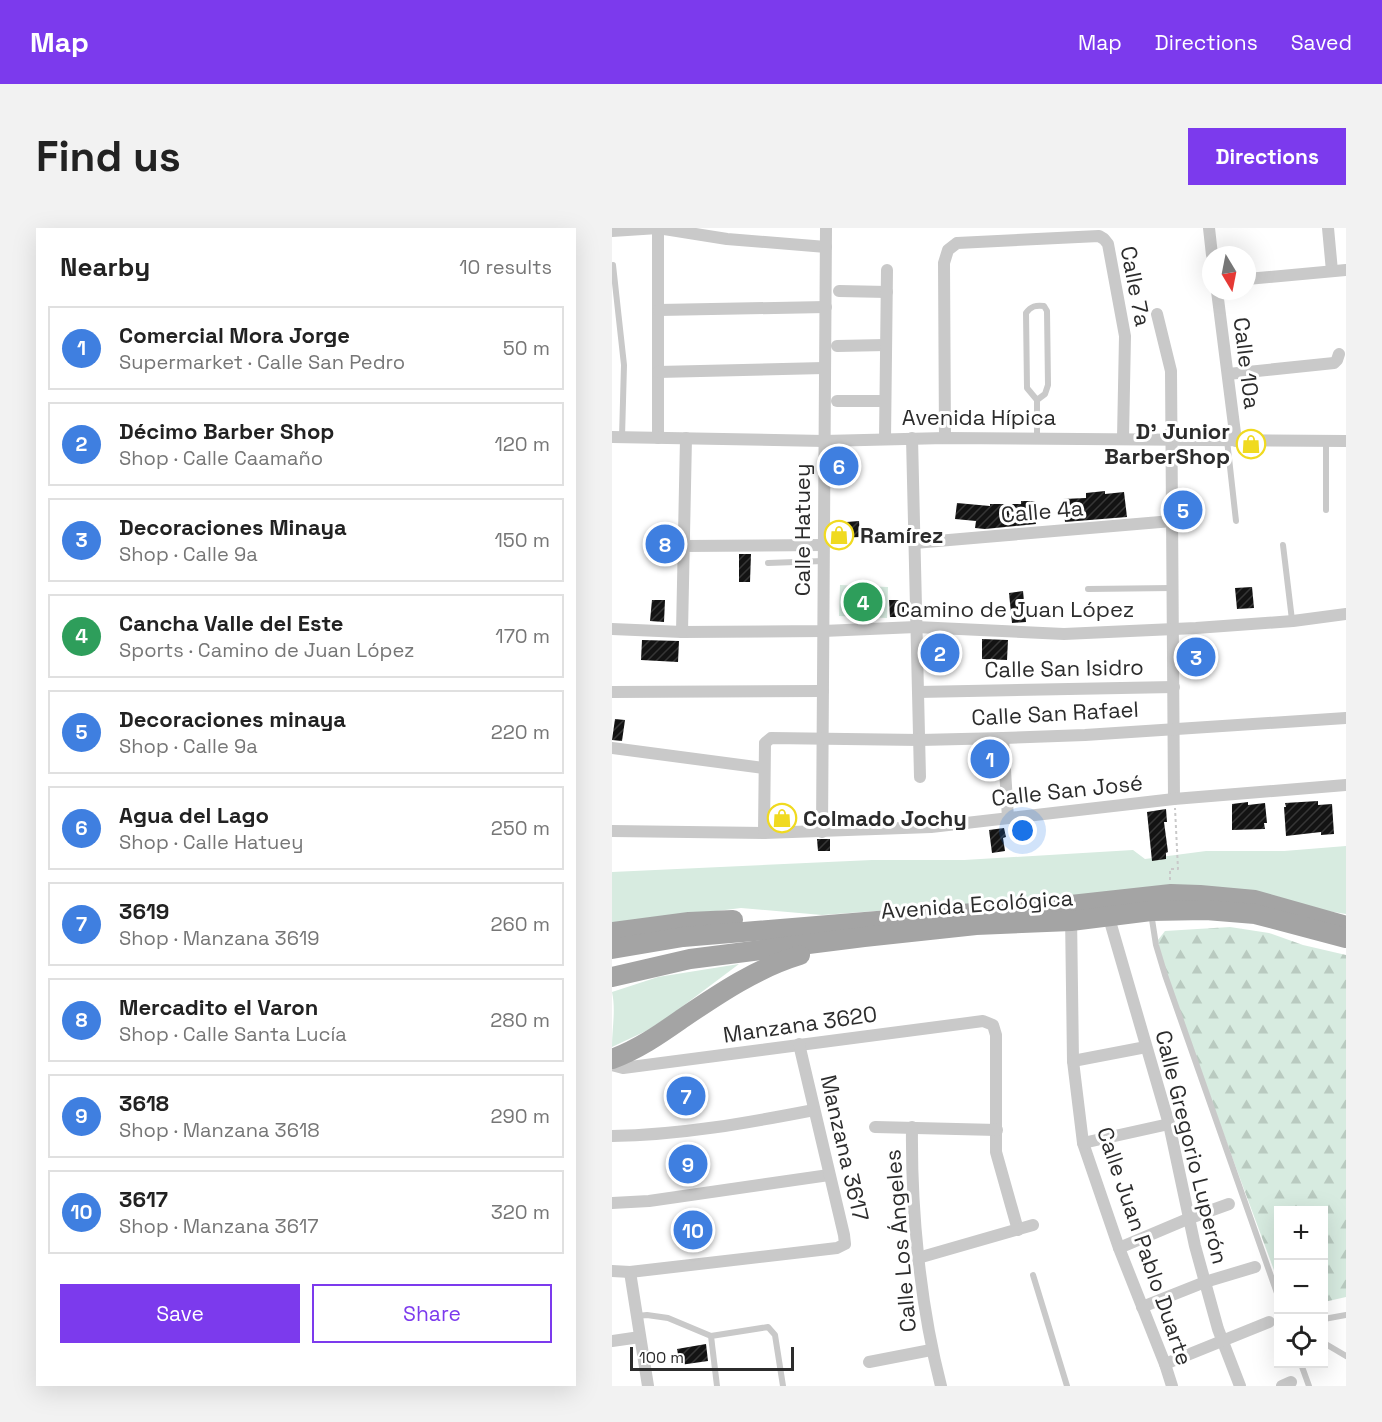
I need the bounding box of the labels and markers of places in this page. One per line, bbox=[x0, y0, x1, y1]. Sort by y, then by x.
place label: D' Junior BarberShop bbox=[1104, 417, 1230, 470]
shop icon: D' Junior BarberShop bbox=[1235, 428, 1267, 460]
pin: 6 bbox=[820, 444, 858, 488]
pin: 5 bbox=[1164, 488, 1202, 532]
shop icon: Ramírez bbox=[823, 519, 855, 551]
place label: Ramírez bbox=[860, 521, 944, 549]
pin: 8 bbox=[646, 522, 684, 566]
pin: 4 bbox=[844, 580, 882, 625]
pin: 2 bbox=[920, 630, 960, 676]
pin: 3 bbox=[1176, 634, 1216, 680]
pin: 1 bbox=[970, 736, 1010, 782]
shop icon: Colmado Jochy bbox=[766, 802, 798, 834]
place label: Colmado Jochy bbox=[803, 804, 967, 832]
pin: 7 bbox=[666, 1074, 706, 1118]
pin: 9 bbox=[668, 1142, 708, 1186]
pin: 10 bbox=[674, 1208, 712, 1252]

